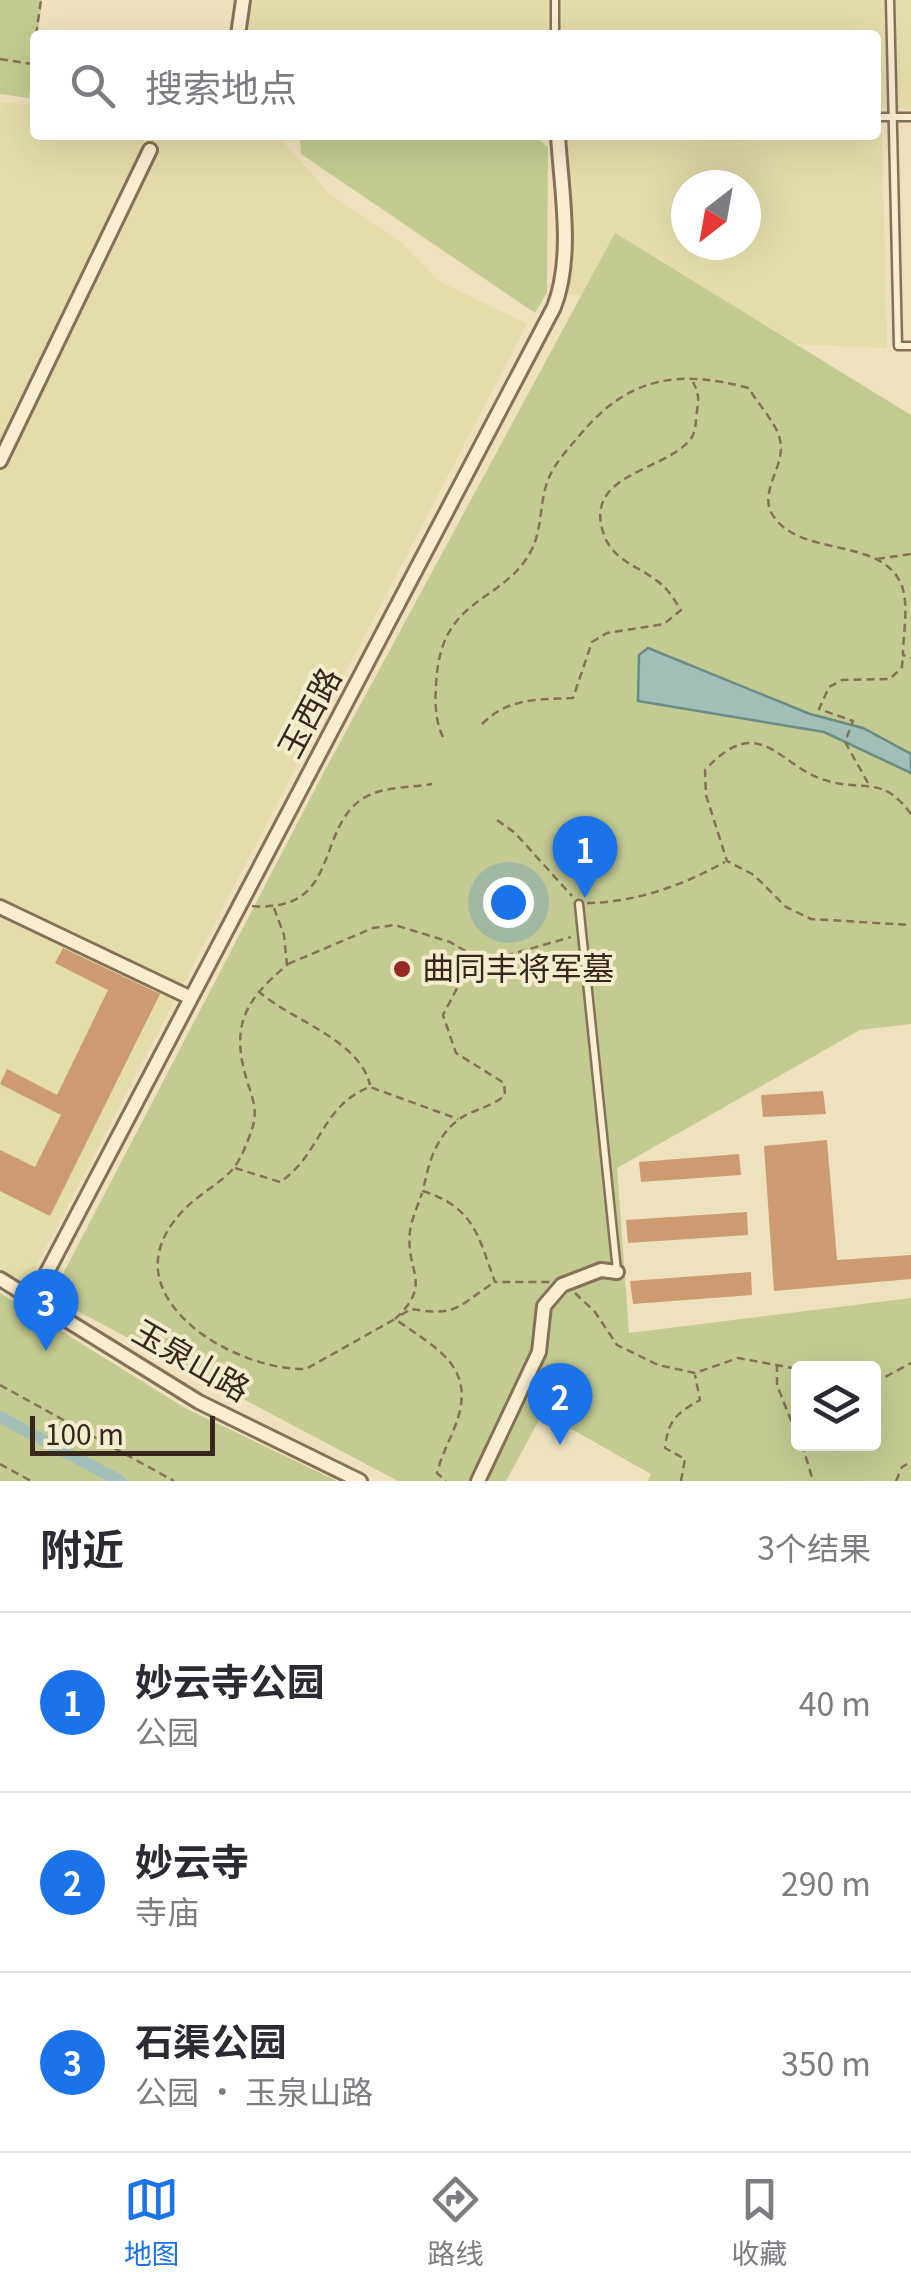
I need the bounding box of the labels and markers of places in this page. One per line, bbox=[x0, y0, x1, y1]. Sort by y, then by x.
pin: 1 bbox=[552, 816, 618, 898]
place label: 曲同丰将军墓 bbox=[422, 943, 614, 989]
marker: 曲同丰将军墓 bbox=[391, 958, 413, 980]
pin: 3 bbox=[13, 1268, 78, 1351]
pin: 2 bbox=[528, 1362, 592, 1445]

